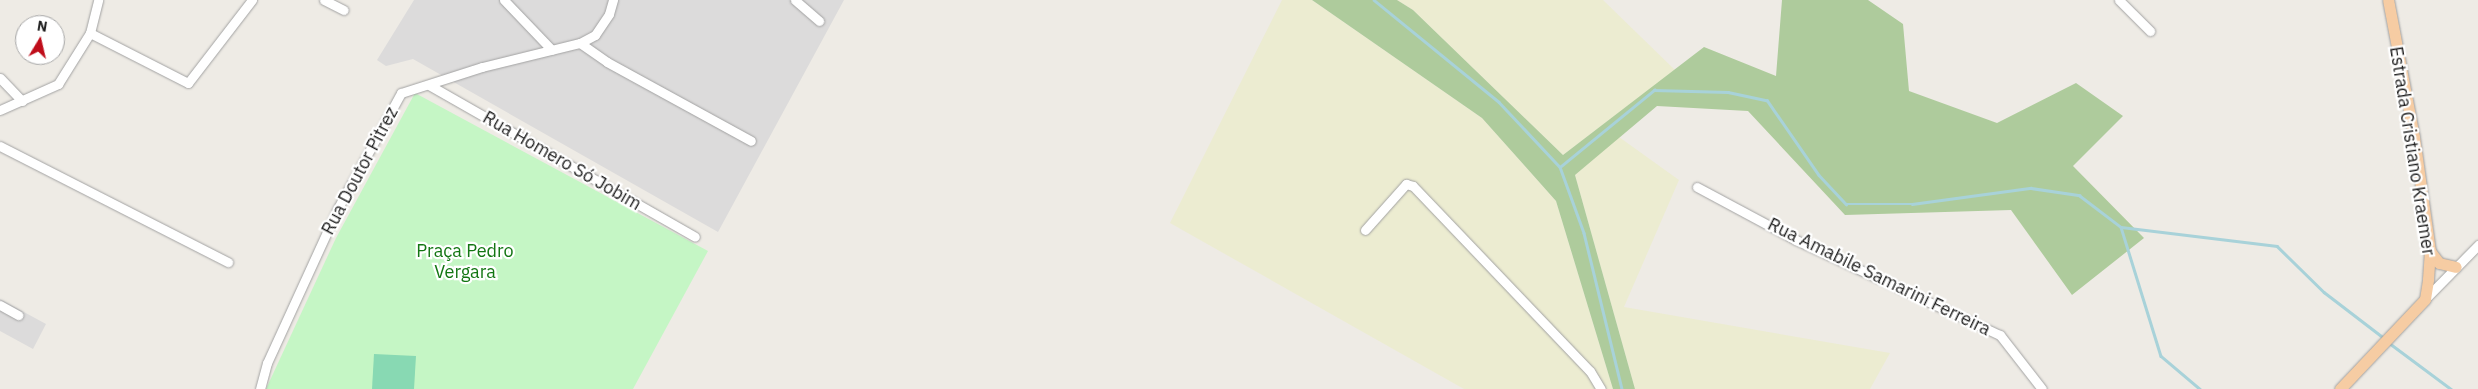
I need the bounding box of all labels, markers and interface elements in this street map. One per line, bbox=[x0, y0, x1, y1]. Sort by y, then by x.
north arrow bbox=[15, 15, 65, 65]
text: N bbox=[36, 16, 49, 36]
street label: Estrada Cristiano Kraemer bbox=[2385, 45, 2439, 257]
street label: Rua Doutor Pitrez bbox=[317, 103, 403, 239]
street label: Rua Homero Só Jobim bbox=[479, 107, 645, 215]
street label: Rua Amabile Samarini Ferreira bbox=[1764, 214, 1994, 340]
park label: Praça Pedro Vergara bbox=[416, 241, 514, 284]

